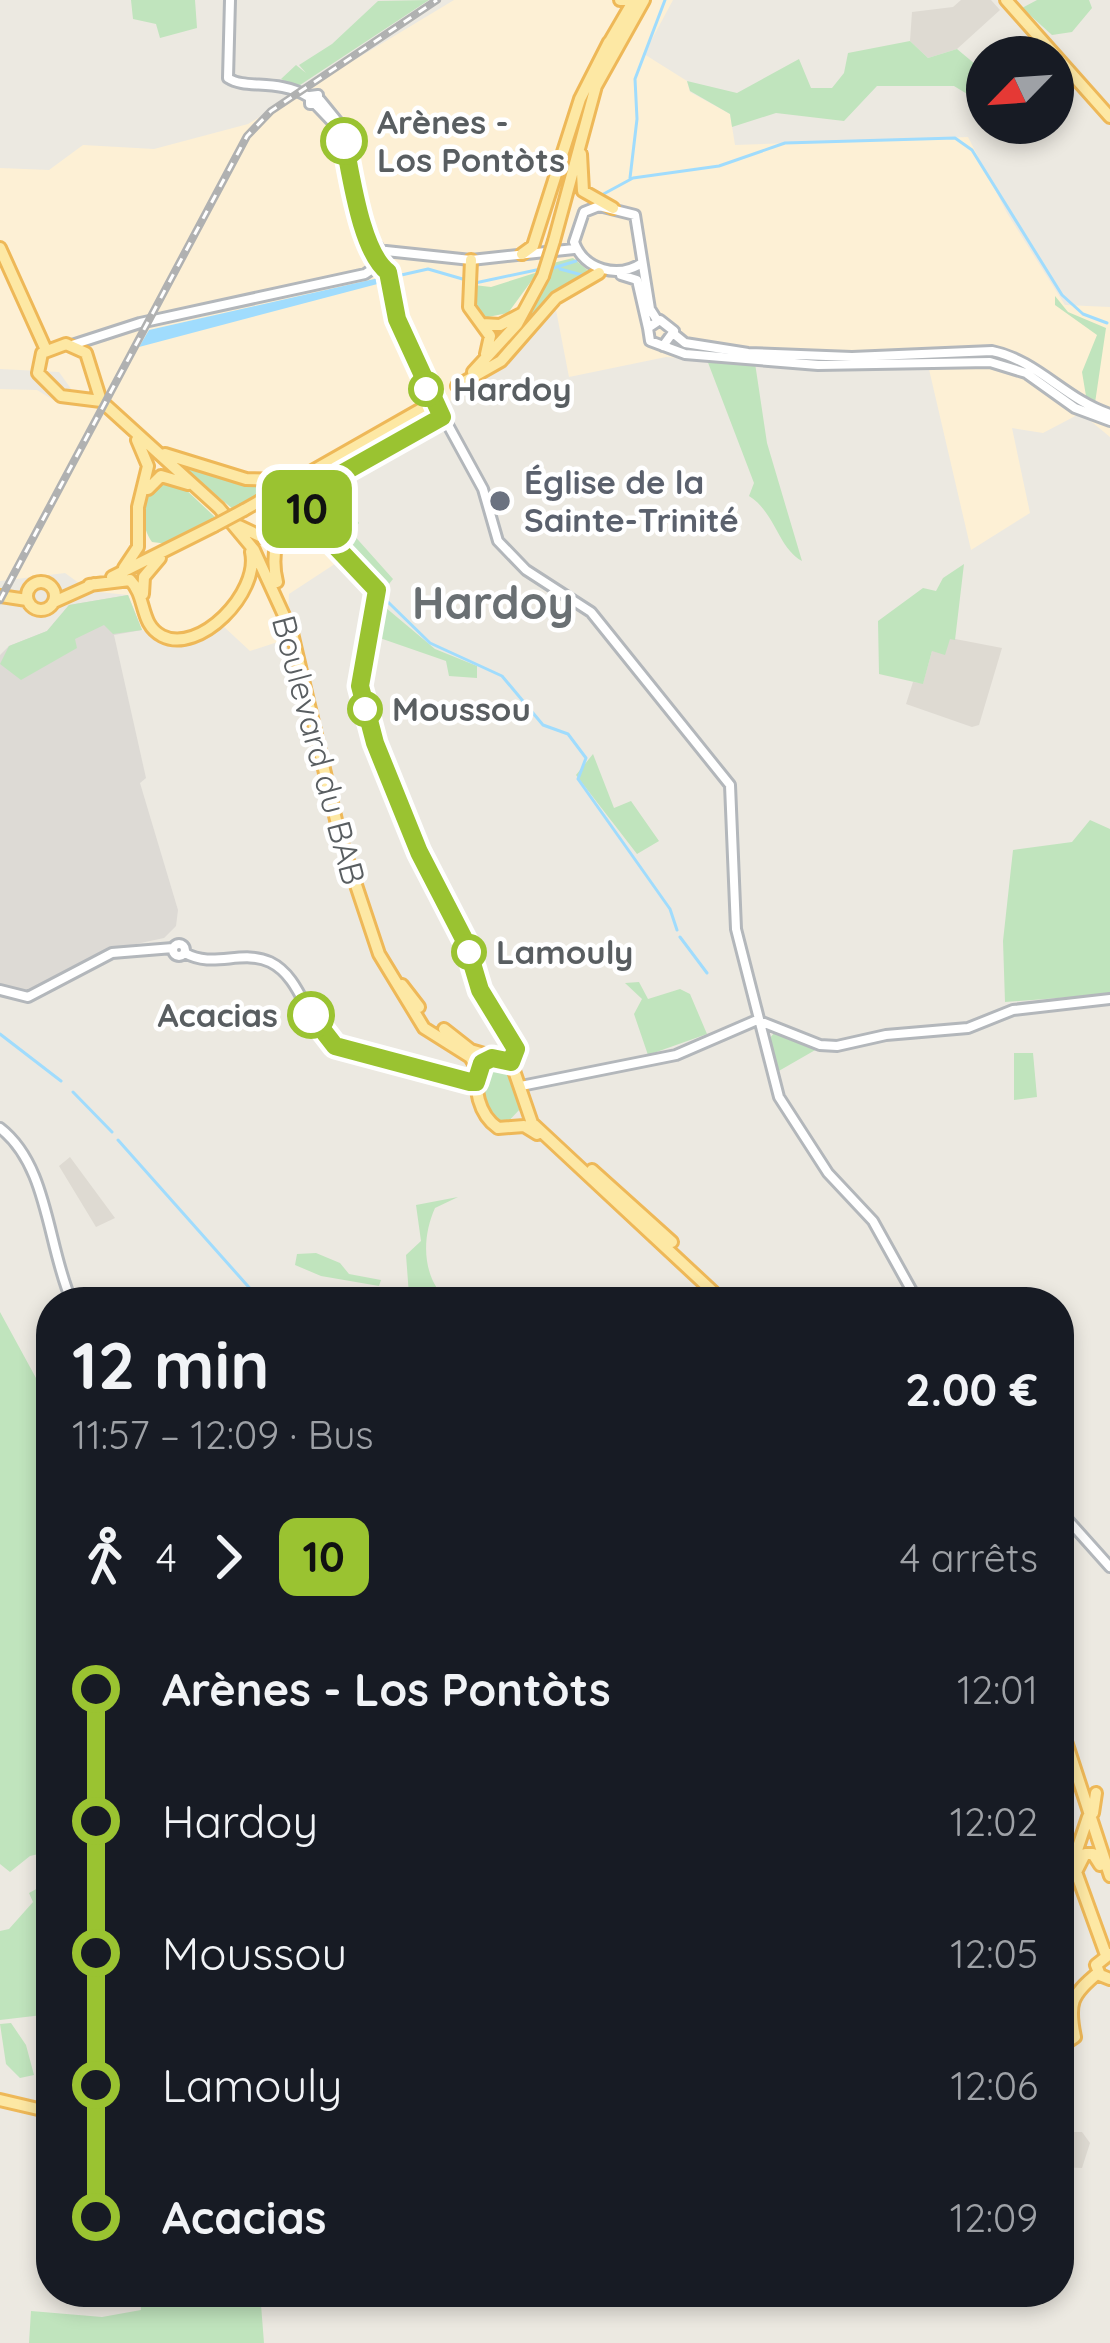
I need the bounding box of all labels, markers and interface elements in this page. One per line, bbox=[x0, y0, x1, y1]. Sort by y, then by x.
north arrow bbox=[966, 36, 1074, 144]
map controls bbox=[966, 36, 1074, 144]
place label: Arènes - Los Pontòts bbox=[377, 101, 565, 180]
marker: Arènes - Los Pontòts bbox=[322, 119, 366, 163]
place label: Hardoy bbox=[453, 368, 572, 409]
marker: Hardoy bbox=[410, 373, 442, 405]
place label: Église de la Sainte-Trinité bbox=[524, 461, 739, 540]
line badge: 10 bbox=[253, 470, 361, 548]
text: 10 bbox=[286, 482, 328, 535]
marker: Église de la Sainte-Trinité bbox=[487, 488, 513, 514]
district label: Hardoy bbox=[412, 574, 574, 630]
street label: Boulevard du BAB bbox=[264, 611, 375, 889]
place label: Moussou bbox=[392, 688, 531, 729]
marker: Moussou bbox=[349, 693, 381, 725]
place label: Lamouly bbox=[496, 931, 633, 972]
marker: Lamouly bbox=[453, 936, 485, 968]
marker: Acacias bbox=[289, 993, 333, 1037]
place label: Acacias bbox=[157, 994, 278, 1035]
text: 12 min bbox=[72, 1323, 269, 1406]
text: 2.00 € bbox=[905, 1361, 1038, 1417]
text: 11:57 – 12:09 · Bus bbox=[72, 1410, 374, 1459]
icon: walk bbox=[72, 1524, 138, 1590]
icon: forward bbox=[195, 1524, 261, 1590]
text: 10 bbox=[303, 1530, 345, 1583]
text: 4 bbox=[156, 1533, 177, 1582]
text: 4 arrêts bbox=[900, 1533, 1038, 1582]
text: Arènes - Los Pontòts bbox=[162, 1661, 611, 1717]
text: 12:01 bbox=[957, 1665, 1038, 1714]
text: Hardoy bbox=[162, 1793, 318, 1849]
text: 12:02 bbox=[950, 1797, 1038, 1846]
text: Moussou bbox=[162, 1925, 347, 1981]
text: 12:05 bbox=[950, 1929, 1038, 1978]
text: Lamouly bbox=[162, 2057, 342, 2113]
text: 12:06 bbox=[950, 2061, 1038, 2110]
text: Acacias bbox=[162, 2189, 326, 2245]
text: 12:09 bbox=[950, 2193, 1038, 2242]

